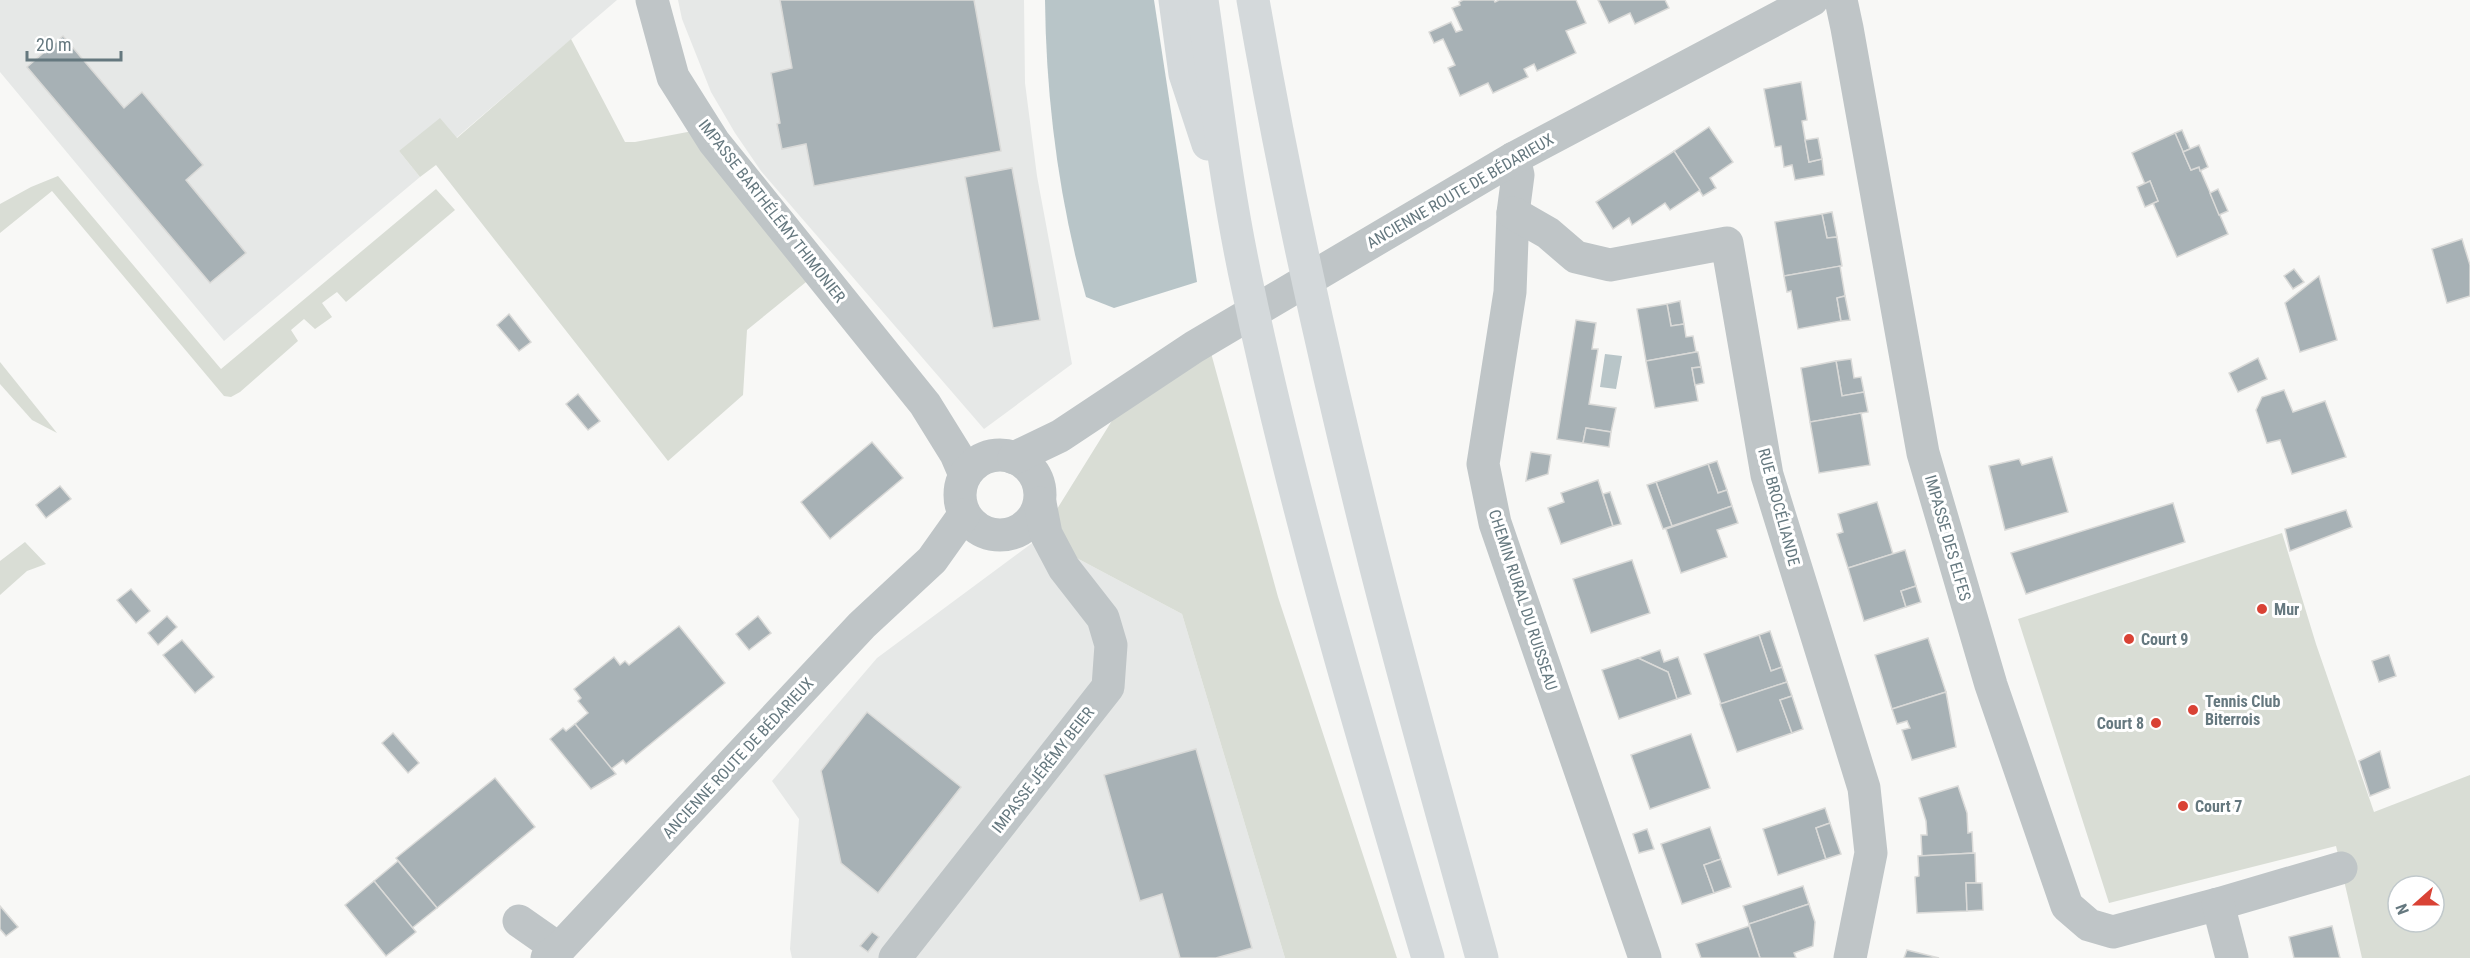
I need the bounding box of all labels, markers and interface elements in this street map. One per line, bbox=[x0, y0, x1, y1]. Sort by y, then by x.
scale bar bbox=[27, 24, 122, 62]
text: 20 m bbox=[36, 34, 71, 55]
street label: IMPASSE BARTHÉLÉMY THIMONIER bbox=[695, 116, 850, 307]
street label: ANCIENNE ROUTE DE BÉDARIEUX bbox=[1363, 130, 1557, 252]
street label: RUE BROCÉLIANDE bbox=[1754, 446, 1804, 568]
street label: IMPASSE DES ELFES bbox=[1921, 473, 1975, 603]
street label: CHEMIN RURAL DU RUISSEAU bbox=[1485, 507, 1561, 693]
place label: Mur bbox=[2274, 600, 2299, 619]
marker: Mur bbox=[2255, 602, 2269, 616]
place label: Court 9 bbox=[2141, 630, 2188, 649]
marker: Court 9 bbox=[2122, 632, 2136, 646]
street label: ANCIENNE ROUTE DE BÉDARIEUX bbox=[659, 674, 818, 842]
place label: Tennis Club Biterrois bbox=[2205, 692, 2280, 729]
street label: IMPASSE JÉRÉMY BEIER bbox=[988, 703, 1098, 837]
marker: Tennis Club Biterrois bbox=[2186, 703, 2200, 717]
place label: Court 8 bbox=[2097, 714, 2144, 733]
marker: Court 8 bbox=[2149, 716, 2163, 730]
place label: Court 7 bbox=[2195, 797, 2242, 816]
marker: Court 7 bbox=[2176, 799, 2190, 813]
north arrow bbox=[2386, 874, 2446, 934]
text: N bbox=[2392, 901, 2413, 917]

